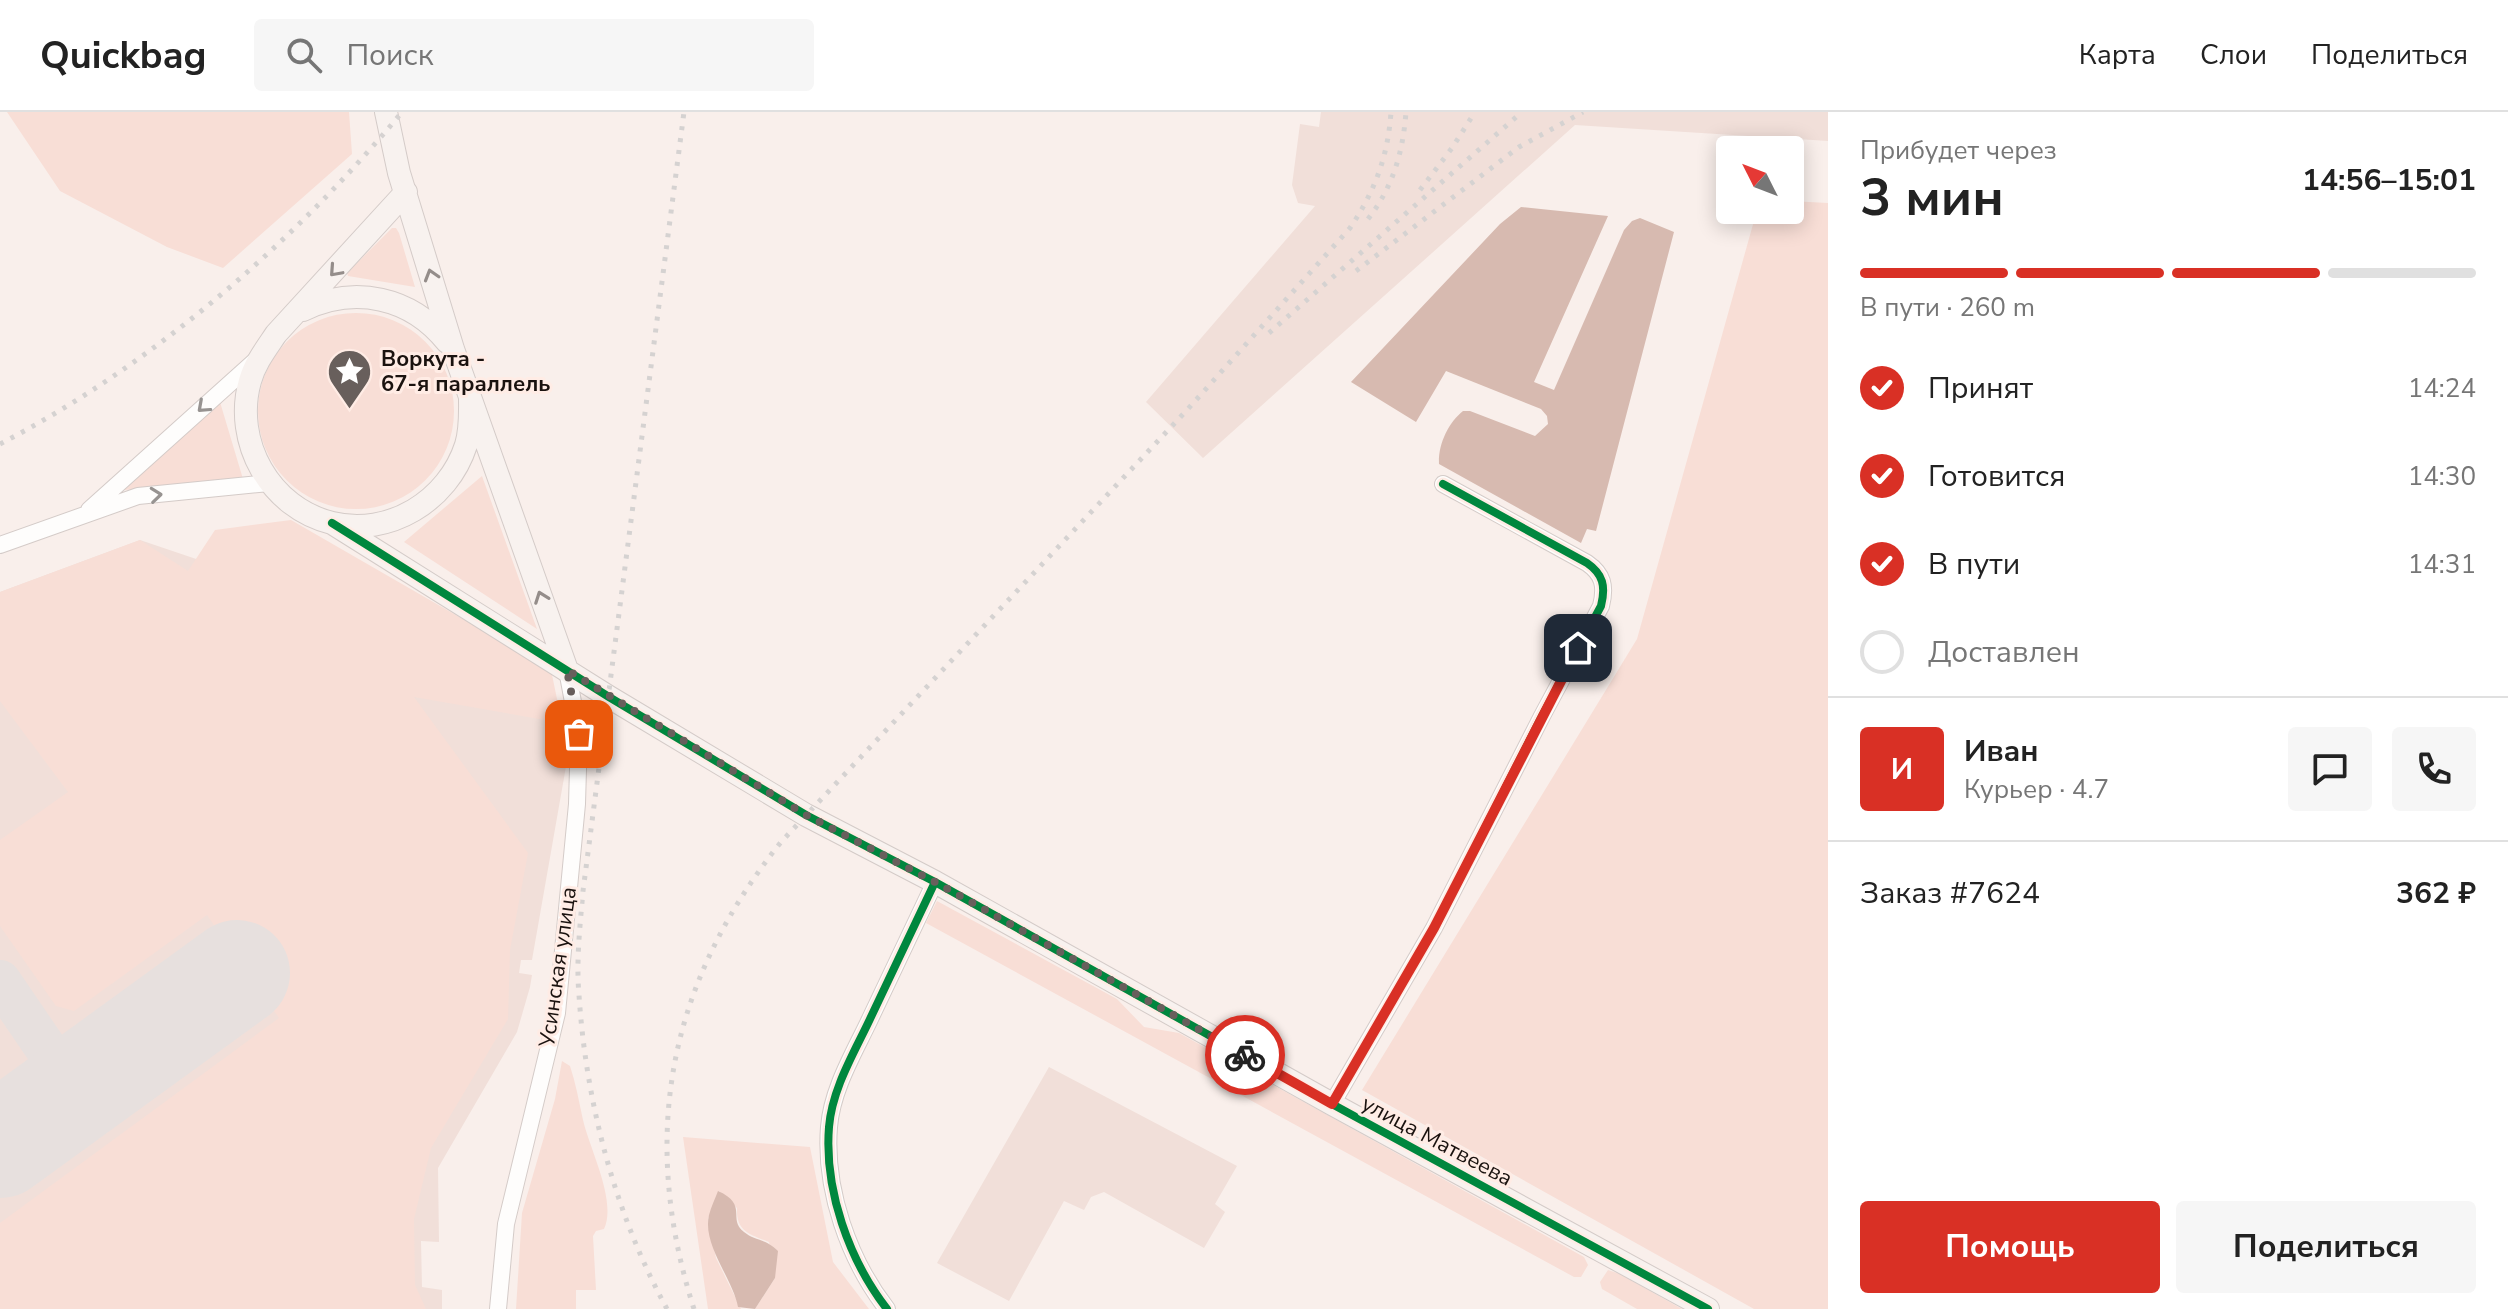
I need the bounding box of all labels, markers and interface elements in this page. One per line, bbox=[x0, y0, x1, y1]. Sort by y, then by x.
search box bbox=[254, 19, 814, 91]
text: Quickbag bbox=[40, 30, 206, 81]
icon: search bbox=[282, 33, 326, 77]
text: Поиск bbox=[346, 35, 434, 76]
text: Карта bbox=[2079, 36, 2156, 74]
text: Слои bbox=[2200, 36, 2267, 74]
text: Поделиться bbox=[2311, 36, 2468, 74]
text: Прибудет через bbox=[1860, 133, 2057, 168]
north arrow bbox=[1716, 136, 1804, 224]
map controls bbox=[1716, 136, 1804, 224]
text: 14:56–15:01 bbox=[2302, 160, 2476, 201]
text: 3 мин bbox=[1860, 162, 2004, 233]
one-way arrow bbox=[330, 261, 345, 276]
one-way arrow bbox=[424, 268, 440, 282]
text: В пути · 260 m bbox=[1860, 290, 2035, 325]
place label: Воркута - 67-я параллель bbox=[381, 344, 551, 399]
place icon: Воркута - 67-я параллель bbox=[326, 348, 374, 411]
icon: check bbox=[1860, 366, 1904, 410]
text: Принят bbox=[1928, 368, 2033, 409]
text: 14:24 bbox=[2408, 371, 2476, 406]
one-way arrow bbox=[197, 398, 212, 412]
icon: check bbox=[1860, 454, 1904, 498]
text: Готовится bbox=[1928, 456, 2065, 497]
text: 14:30 bbox=[2408, 459, 2476, 494]
one-way arrow bbox=[150, 486, 163, 503]
icon: check bbox=[1860, 542, 1904, 586]
text: В пути bbox=[1928, 544, 2020, 585]
text: 14:31 bbox=[2408, 547, 2476, 582]
one-way arrow bbox=[534, 591, 551, 605]
pin bbox=[1544, 614, 1612, 682]
icon: home bbox=[1556, 626, 1600, 670]
text: Доставлен bbox=[1928, 632, 2080, 673]
pin bbox=[545, 700, 613, 768]
icon: bag bbox=[557, 712, 601, 756]
button: chat bbox=[2288, 727, 2372, 811]
button: phone bbox=[2392, 727, 2476, 811]
text: Иван bbox=[1964, 731, 2039, 772]
text: И bbox=[1891, 749, 1913, 790]
text: Курьер · 4.7 bbox=[1964, 772, 2109, 807]
text: Заказ #7624 bbox=[1860, 873, 2040, 914]
text: 362 ₽ bbox=[2396, 873, 2476, 914]
street label: Усинская улица bbox=[532, 885, 584, 1050]
courier bbox=[1205, 1015, 1285, 1095]
icon: bike bbox=[1223, 1033, 1267, 1077]
street label: улица Матвеева bbox=[1356, 1088, 1518, 1194]
button: Помощь bbox=[1860, 1201, 2160, 1293]
button: Поделиться bbox=[2176, 1201, 2476, 1293]

